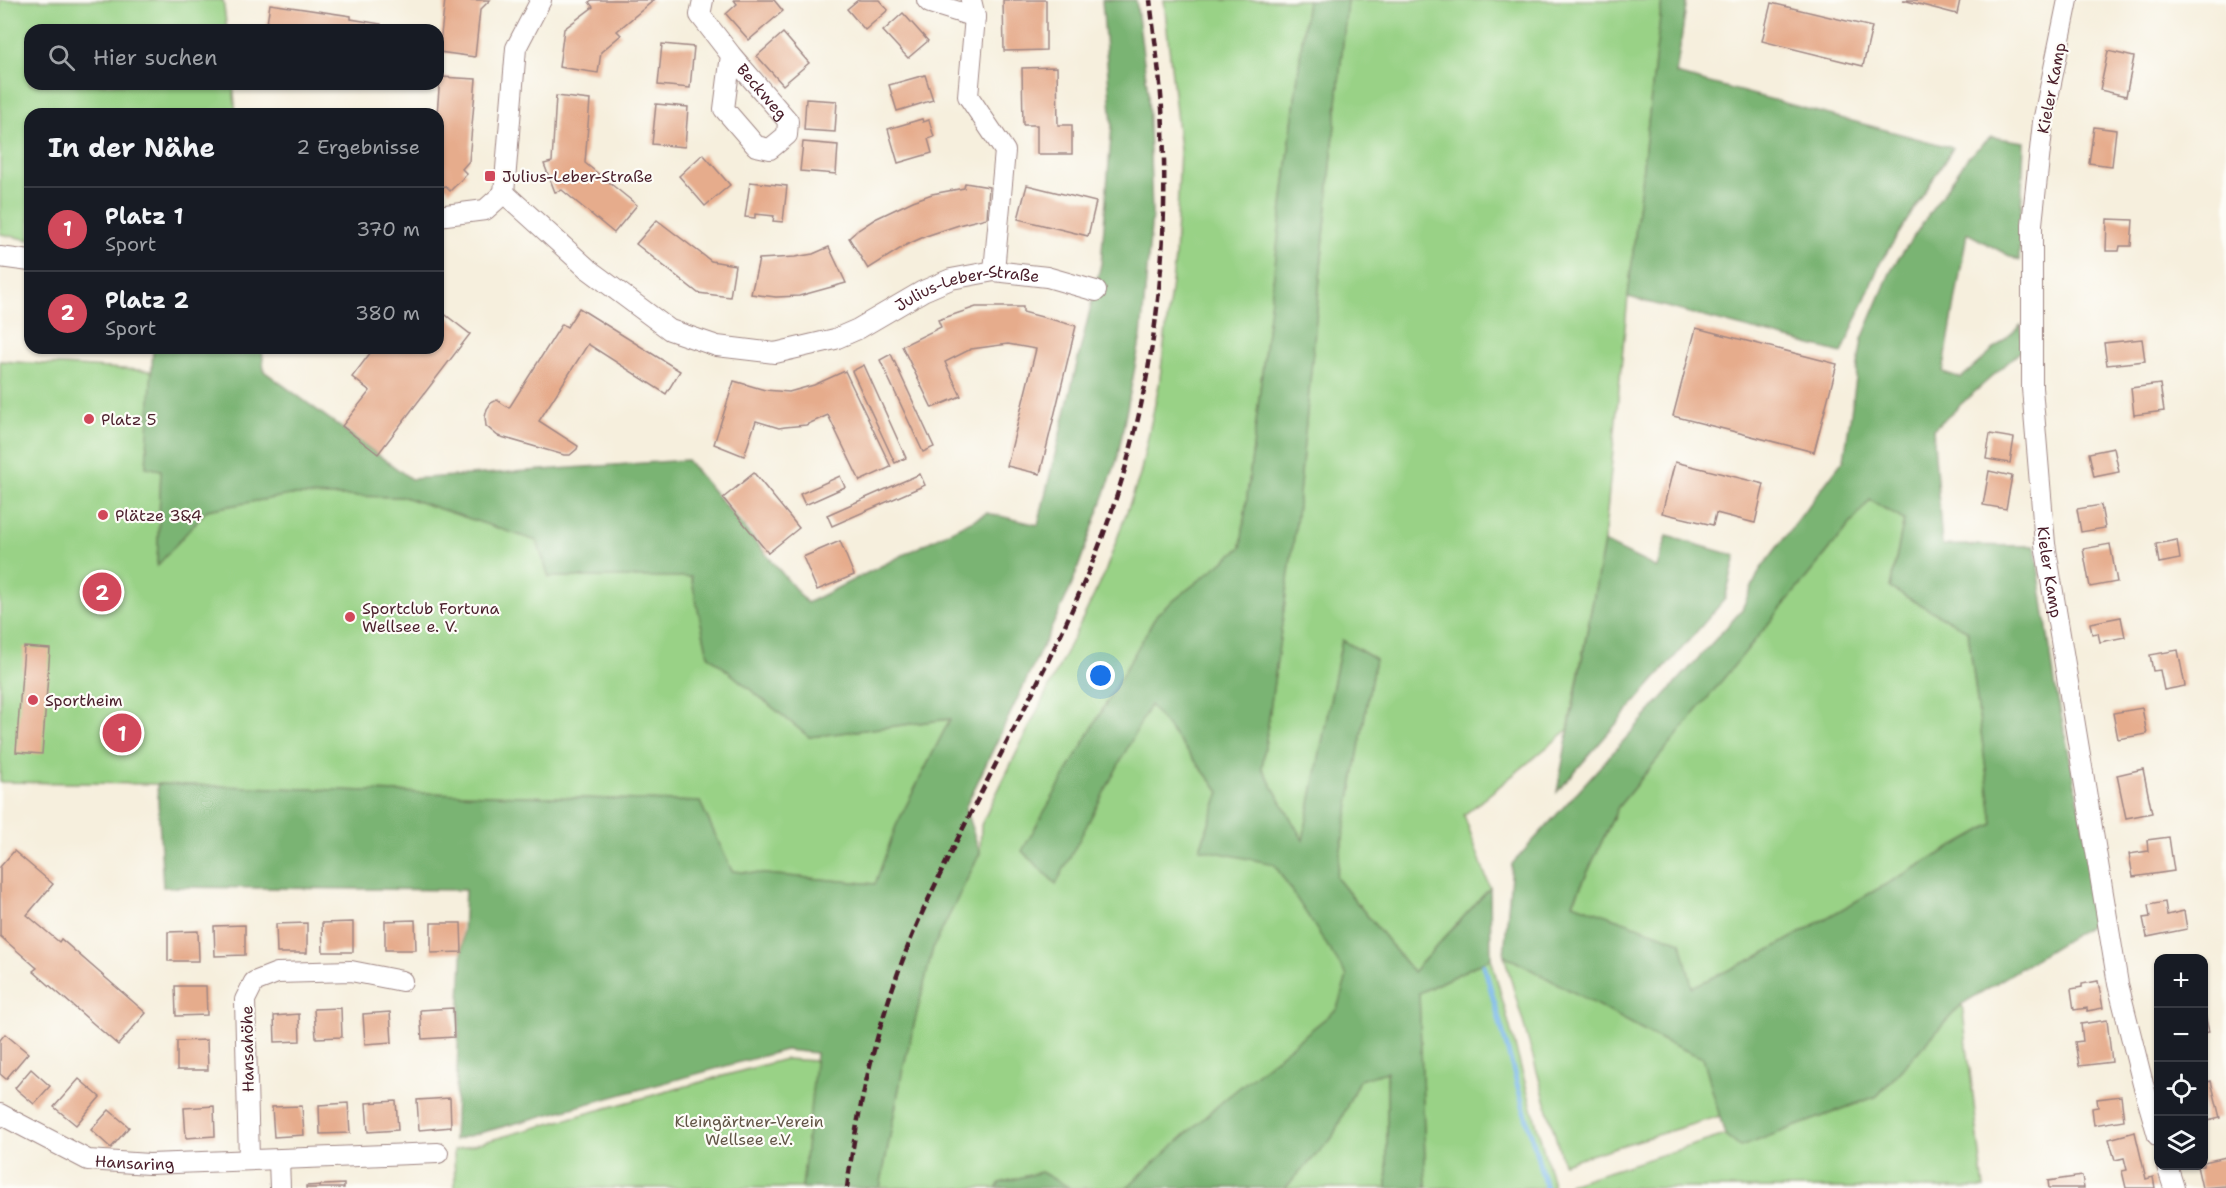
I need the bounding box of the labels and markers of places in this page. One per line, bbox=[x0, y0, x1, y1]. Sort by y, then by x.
place label: Julius-Leber-Straße bbox=[502, 166, 653, 187]
marker: Julius-Leber-Straße bbox=[483, 169, 497, 183]
place label: Platz 5 bbox=[101, 409, 157, 430]
marker: Platz 5 bbox=[82, 412, 96, 426]
place label: Plätze 3&4 bbox=[115, 505, 202, 526]
marker: Plätze 3&4 bbox=[96, 508, 110, 522]
pin: 2 bbox=[82, 570, 122, 614]
place label: Sportclub Fortuna Wellsee e. V. bbox=[362, 598, 499, 637]
marker: Sportclub Fortuna Wellsee e. V. bbox=[343, 610, 357, 624]
place label: Sportheim bbox=[45, 690, 123, 711]
marker: Sportheim bbox=[26, 693, 40, 707]
pin: 1 bbox=[102, 710, 142, 756]

